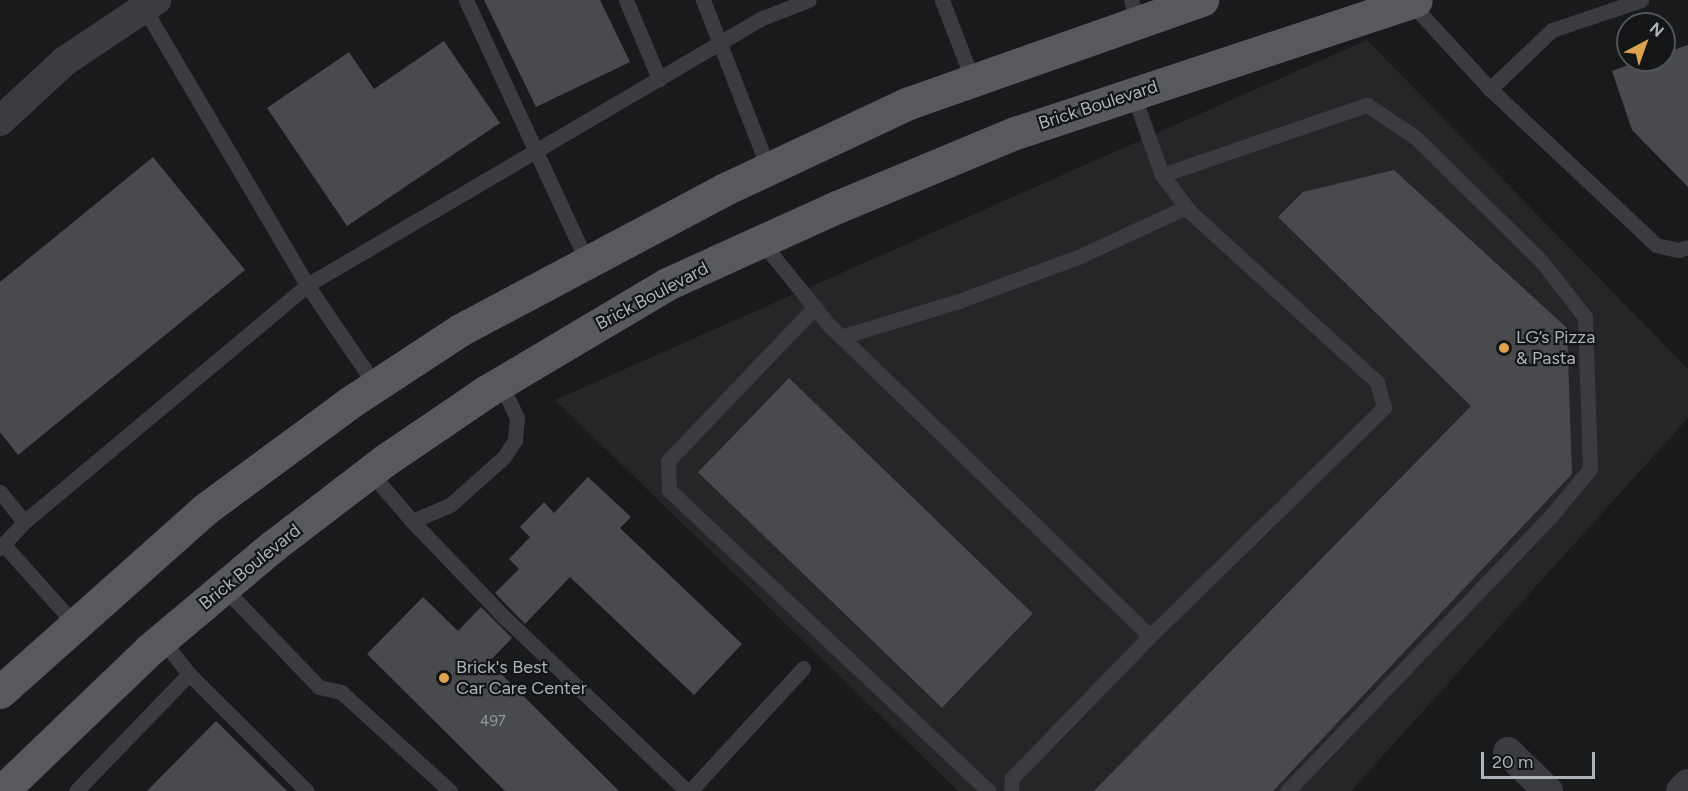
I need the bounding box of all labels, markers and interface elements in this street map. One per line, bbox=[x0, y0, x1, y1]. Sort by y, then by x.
north arrow bbox=[1616, 12, 1676, 72]
text: N bbox=[1646, 18, 1668, 41]
street label: Brick Boulevard bbox=[1036, 76, 1160, 134]
street label: Brick Boulevard bbox=[592, 257, 712, 335]
place label: LG’s Pizza & Pasta bbox=[1516, 327, 1595, 370]
marker: LG’s Pizza & Pasta bbox=[1497, 341, 1511, 355]
street label: Brick Boulevard bbox=[195, 520, 305, 614]
place label: Brick's Best Car Care Center bbox=[456, 657, 587, 700]
marker: Brick's Best Car Care Center bbox=[437, 671, 451, 685]
house number: 497 bbox=[480, 713, 506, 731]
scale bar bbox=[1484, 740, 1598, 778]
text: 20 m bbox=[1492, 751, 1533, 773]

